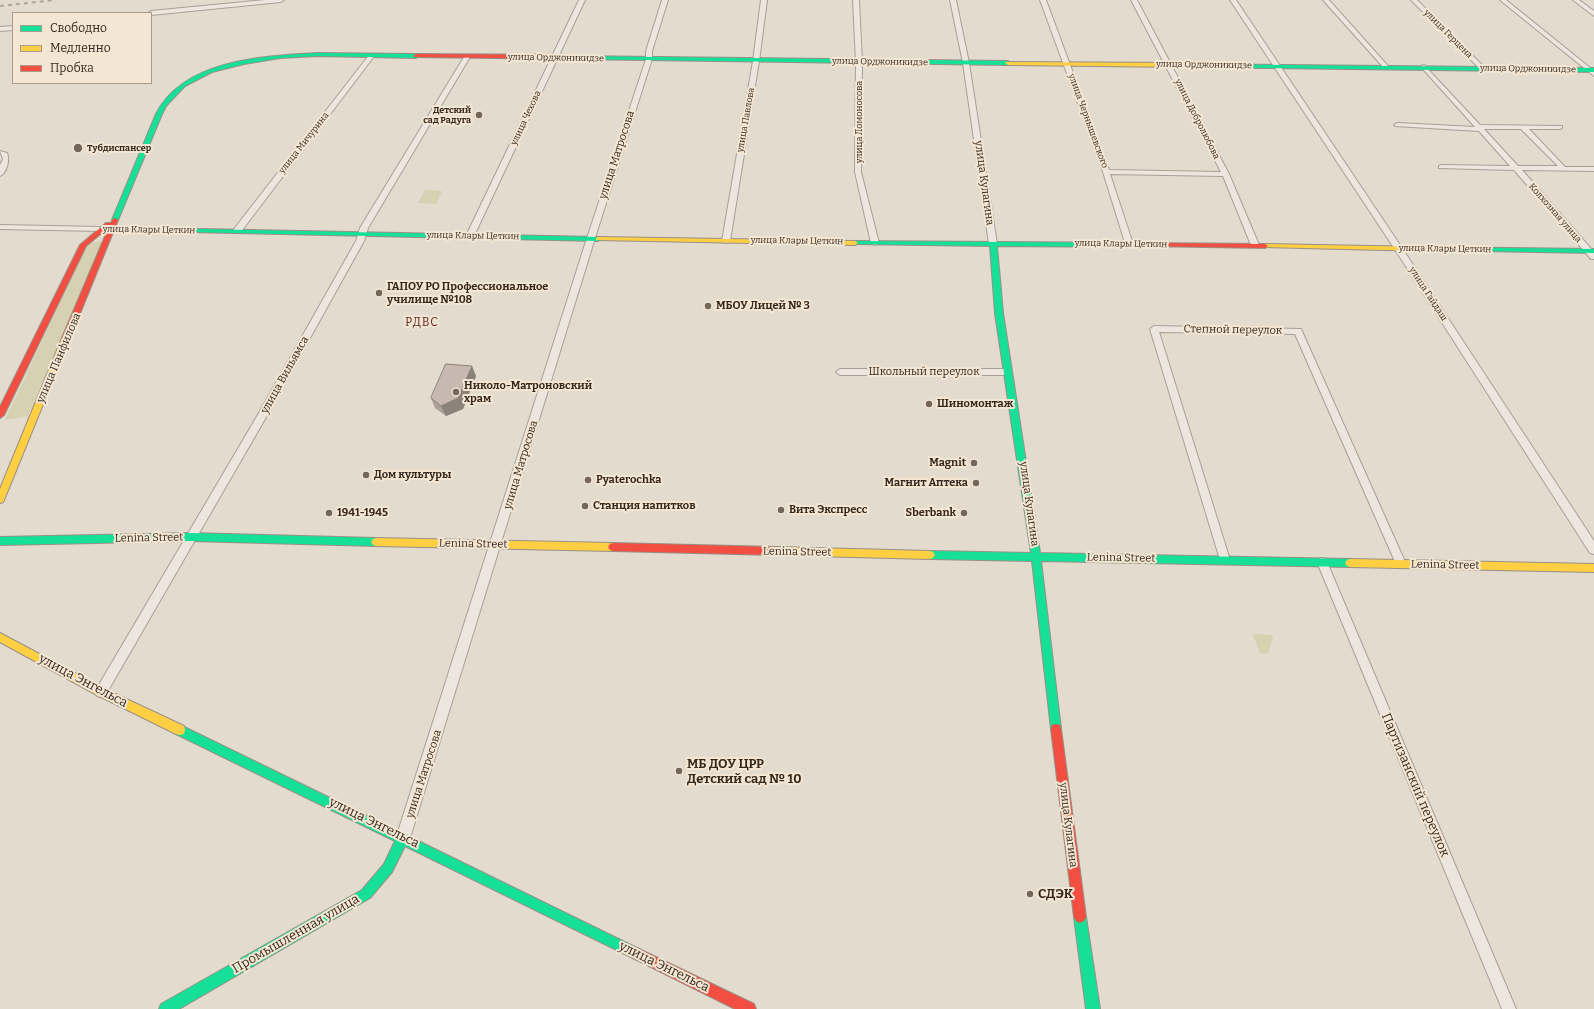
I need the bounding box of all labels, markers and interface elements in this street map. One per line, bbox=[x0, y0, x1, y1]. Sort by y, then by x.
street label: улица Герцена bbox=[1421, 7, 1475, 61]
legend bbox=[12, 12, 152, 84]
text: Свободно bbox=[50, 21, 107, 35]
text: Медленно bbox=[50, 41, 111, 55]
street label: улица Орджоникидзе bbox=[508, 52, 604, 64]
street label: улица Орджоникидзе bbox=[832, 56, 928, 68]
street label: улица Орджоникидзе bbox=[1156, 59, 1252, 71]
text: Пробка bbox=[50, 61, 94, 75]
street label: улица Орджоникидзе bbox=[1480, 63, 1576, 75]
street label: улица Чернышевского bbox=[1066, 72, 1110, 170]
street label: улица Добролюбова bbox=[1172, 77, 1222, 161]
street label: улица Ломоносова bbox=[854, 81, 864, 163]
street label: улица Павлова bbox=[735, 87, 757, 153]
street label: улица Чехова bbox=[509, 89, 543, 147]
place label: Детский сад Радуга bbox=[423, 105, 471, 126]
street label: улица Матросова bbox=[596, 109, 638, 201]
street label: улица Мичурина bbox=[277, 110, 331, 176]
marker: Детский сад Радуга bbox=[474, 110, 484, 120]
street label: улица Кулагина bbox=[972, 140, 996, 226]
marker: Тубдиспансер bbox=[72, 142, 84, 154]
place label: Тубдиспансер bbox=[87, 143, 151, 153]
street label: Колхозная улица bbox=[1526, 181, 1584, 245]
street label: улица Клары Цеткин bbox=[103, 224, 195, 236]
street label: улица Клары Цеткин bbox=[427, 230, 519, 242]
street label: улица Клары Цеткин bbox=[751, 235, 843, 247]
street label: улица Клары Цеткин bbox=[1075, 238, 1167, 250]
street label: улица Клары Цеткин bbox=[1399, 243, 1491, 255]
street label: улица Гайдаш bbox=[1407, 265, 1449, 323]
place label: ГАПОУ РО Профессиональное училище №108 bbox=[387, 280, 548, 306]
marker: ГАПОУ РО Профессиональное училище №108 bbox=[374, 288, 384, 298]
place label: МБОУ Лицей № 3 bbox=[716, 299, 810, 313]
marker: МБОУ Лицей № 3 bbox=[703, 301, 713, 311]
street label: улица Панфилова bbox=[34, 311, 84, 405]
district label: РДВС bbox=[405, 316, 439, 330]
street label: Степной переулок bbox=[1184, 323, 1282, 337]
street label: улица Вильямса bbox=[258, 334, 312, 416]
street label: Школьный переулок bbox=[868, 365, 980, 379]
place label: Николо-Матроновский храм bbox=[464, 379, 592, 405]
marker: Николо-Матроновский храм bbox=[451, 387, 461, 397]
place label: Шиномонтаж bbox=[937, 397, 1013, 411]
marker: Шиномонтаж bbox=[924, 399, 934, 409]
street label: улица Матросова bbox=[501, 419, 541, 511]
place label: Magnit bbox=[929, 456, 966, 470]
marker: Magnit bbox=[969, 458, 979, 468]
street label: улица Кулагина bbox=[1017, 461, 1041, 547]
place label: Дом культуры bbox=[374, 468, 451, 482]
marker: Дом культуры bbox=[361, 470, 371, 480]
place label: Pyaterochka bbox=[596, 473, 661, 487]
marker: Pyaterochka bbox=[583, 475, 593, 485]
place label: Магнит Аптека bbox=[884, 476, 968, 490]
marker: Магнит Аптека bbox=[971, 478, 981, 488]
place label: Станция напитков bbox=[593, 499, 696, 513]
marker: Станция напитков bbox=[580, 501, 590, 511]
place label: Вита Экспресс bbox=[789, 503, 867, 517]
marker: Вита Экспресс bbox=[776, 505, 786, 515]
place label: 1941-1945 bbox=[337, 506, 388, 520]
place label: Sberbank bbox=[906, 506, 956, 520]
marker: 1941-1945 bbox=[324, 508, 334, 518]
marker: Sberbank bbox=[959, 508, 969, 518]
street label: Lenina Street bbox=[115, 531, 183, 545]
street label: Lenina Street bbox=[439, 537, 507, 551]
street label: Lenina Street bbox=[763, 545, 831, 559]
street label: Lenina Street bbox=[1087, 551, 1155, 565]
street label: Lenina Street bbox=[1411, 558, 1479, 572]
street label: улица Энгельса bbox=[36, 651, 130, 711]
street label: Партизанский переулок bbox=[1378, 711, 1452, 859]
street label: улица Матросова bbox=[403, 728, 445, 820]
place label: МБ ДОУ ЦРР Детский сад № 10 bbox=[687, 756, 801, 787]
marker: МБ ДОУ ЦРР Детский сад № 10 bbox=[674, 766, 684, 776]
street label: улица Кулагина bbox=[1056, 782, 1080, 868]
street label: улица Энгельса bbox=[326, 794, 422, 852]
place label: СДЭК bbox=[1038, 886, 1073, 902]
marker: СДЭК bbox=[1025, 889, 1035, 899]
street label: Промышленная улица bbox=[230, 891, 362, 977]
street label: улица Энгельса bbox=[616, 938, 712, 996]

